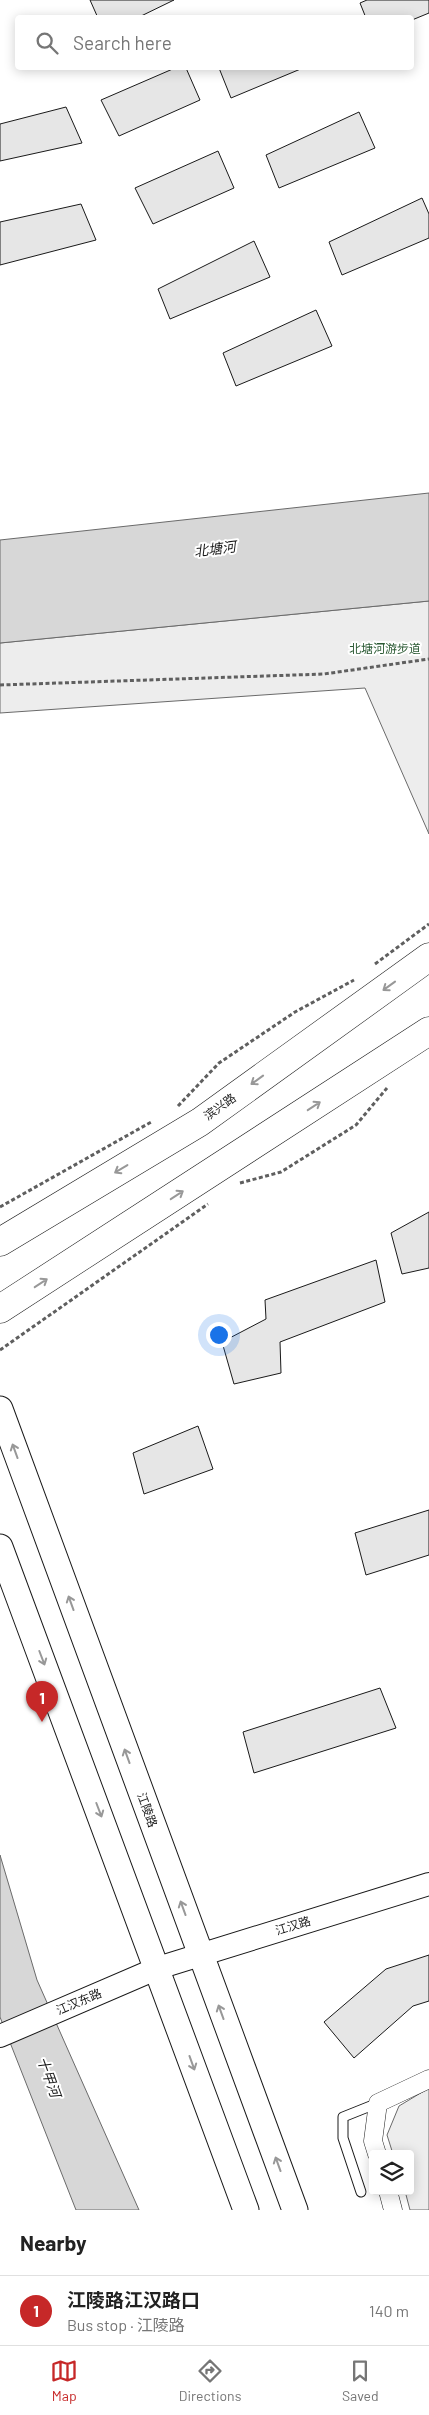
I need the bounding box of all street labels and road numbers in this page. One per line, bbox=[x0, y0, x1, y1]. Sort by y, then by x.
street label: 滨兴路 bbox=[201, 1090, 238, 1122]
street label: 江陵路 bbox=[135, 1790, 161, 1829]
street label: 江汉路 bbox=[273, 1913, 312, 1937]
street label: 江汉东路 bbox=[54, 1985, 103, 2017]

